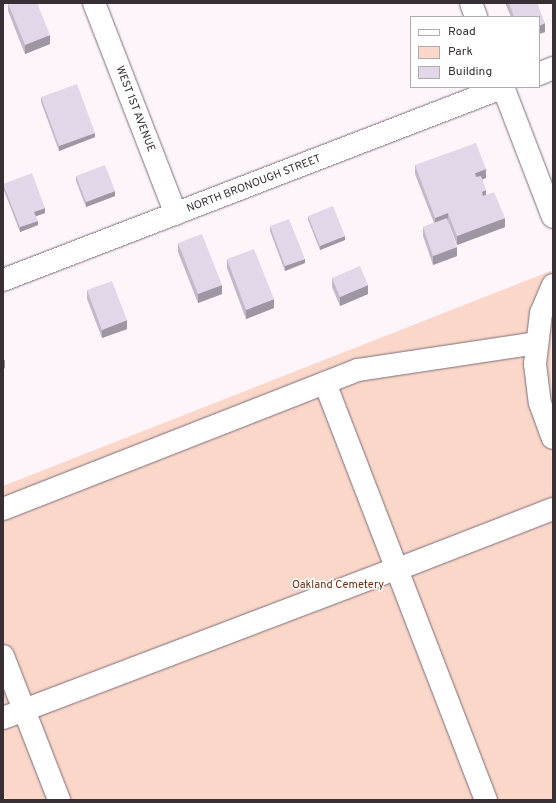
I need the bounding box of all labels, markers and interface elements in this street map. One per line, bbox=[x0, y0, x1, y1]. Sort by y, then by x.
legend bbox=[410, 16, 540, 88]
text: Road bbox=[448, 24, 476, 40]
text: Park bbox=[448, 44, 473, 60]
street label: WEST 1ST AVENUE bbox=[112, 64, 158, 154]
text: Building bbox=[448, 64, 492, 80]
street label: NORTH BRONOUGH STREET bbox=[185, 152, 323, 216]
park label: Oakland Cemetery bbox=[292, 578, 384, 592]

